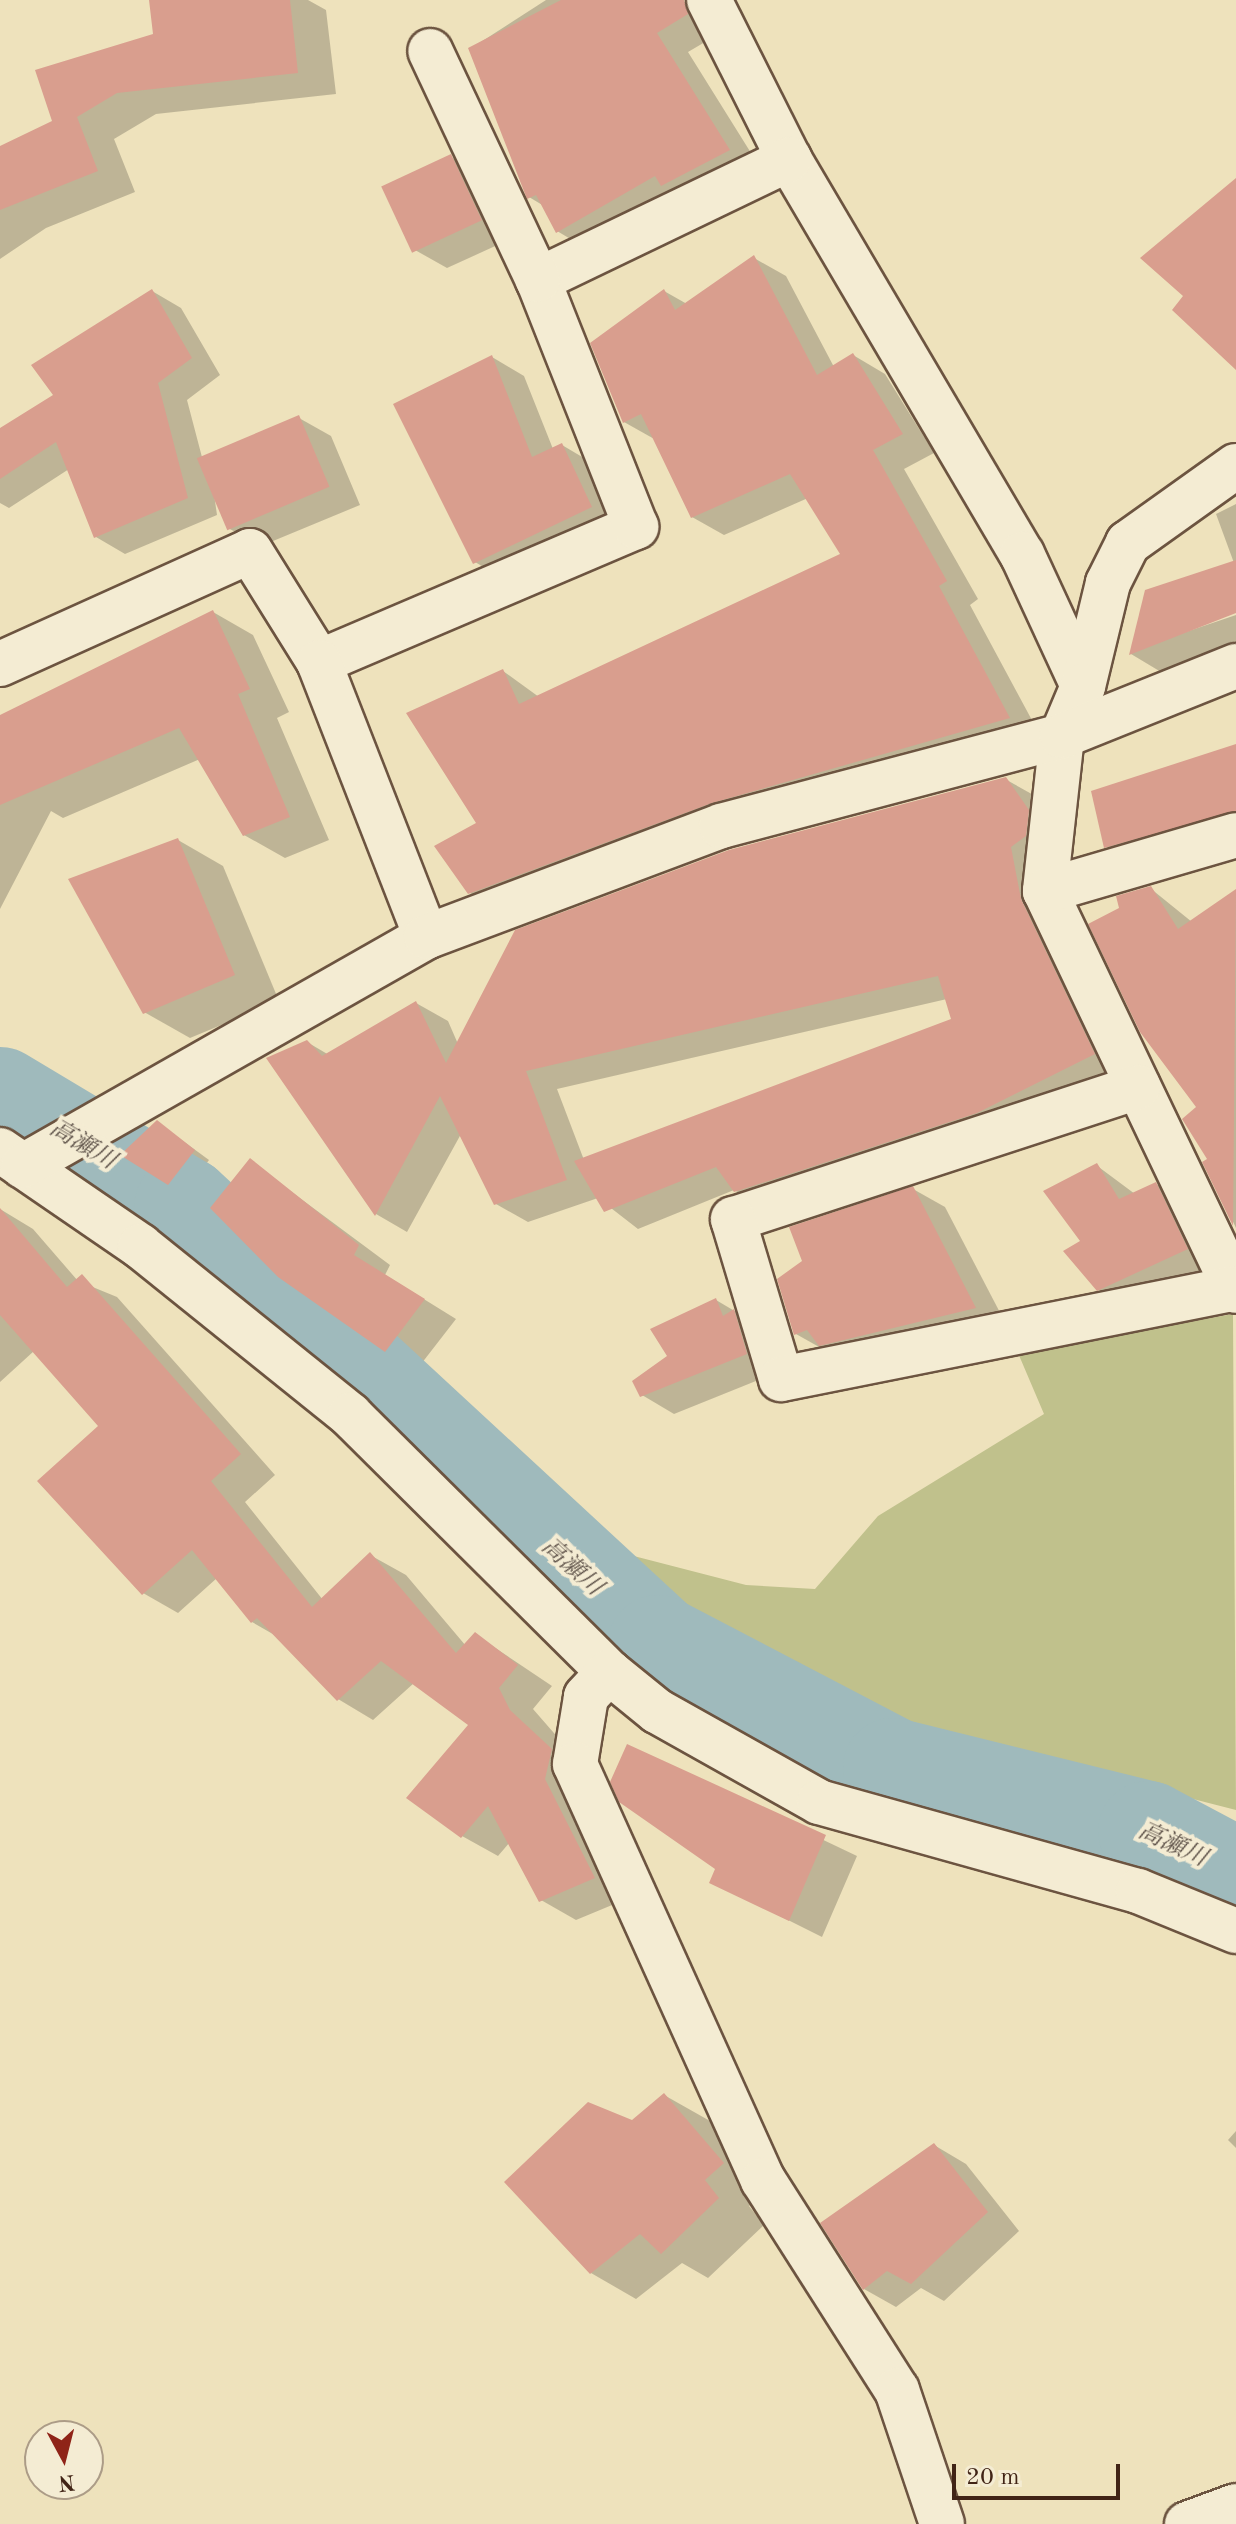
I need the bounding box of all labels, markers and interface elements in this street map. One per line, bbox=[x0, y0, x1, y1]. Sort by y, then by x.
water label: 高瀬川 bbox=[44, 1115, 120, 1177]
water label: 高瀬川 bbox=[535, 1533, 607, 1603]
water label: 高瀬川 bbox=[1133, 1818, 1211, 1874]
north arrow bbox=[24, 2420, 104, 2500]
scale bar bbox=[956, 2448, 1124, 2498]
text: 20 m bbox=[966, 2466, 1020, 2490]
text: N bbox=[57, 2470, 76, 2494]

